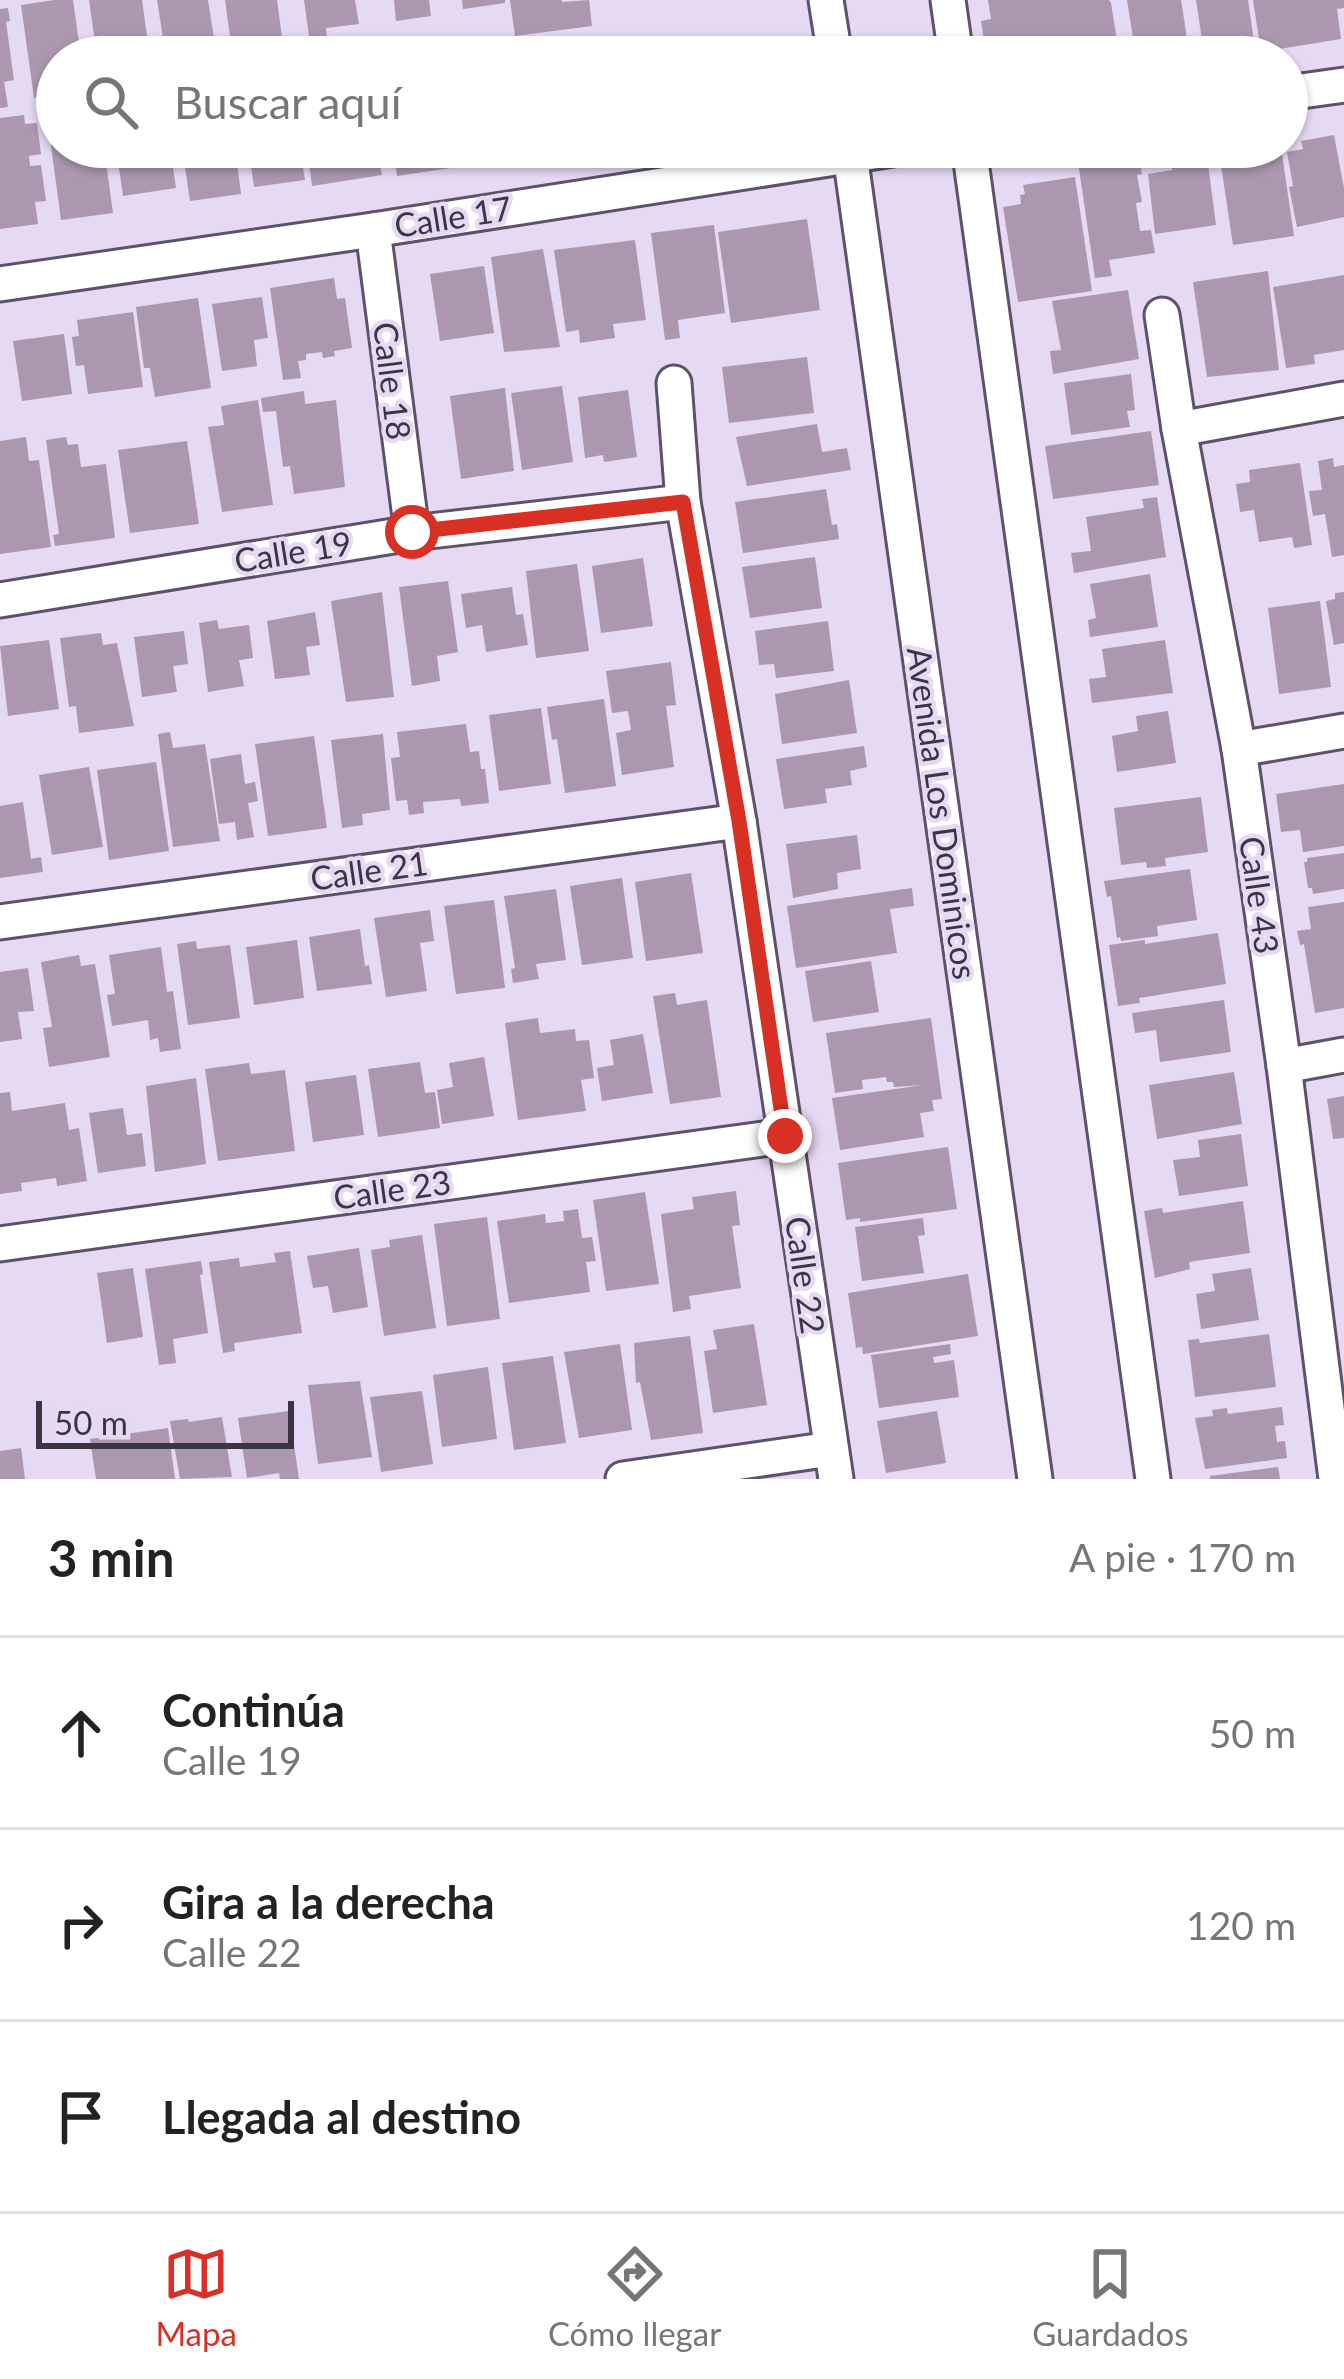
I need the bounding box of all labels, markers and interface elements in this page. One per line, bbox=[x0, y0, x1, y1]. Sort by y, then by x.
search box bbox=[36, 36, 1308, 168]
icon: search bbox=[78, 69, 144, 135]
text: Buscar aquí bbox=[174, 75, 401, 129]
street label: Calle 17 bbox=[391, 187, 514, 245]
street label: Calle 18 bbox=[366, 320, 420, 442]
route start bbox=[385, 505, 439, 559]
street label: Calle 19 bbox=[231, 522, 354, 580]
street label: Avenida Los Dominicos bbox=[900, 644, 986, 982]
street label: Calle 43 bbox=[1232, 834, 1288, 956]
street label: Calle 21 bbox=[308, 842, 430, 898]
route end bbox=[758, 1109, 812, 1163]
street label: Calle 23 bbox=[331, 1161, 453, 1217]
street label: Calle 22 bbox=[778, 1214, 834, 1336]
scale bar bbox=[36, 1395, 294, 1448]
text: 50 m bbox=[54, 1402, 128, 1442]
text: 3 min bbox=[48, 1527, 174, 1588]
text: A pie · 170 m bbox=[1069, 1534, 1296, 1580]
text: Continúa bbox=[162, 1683, 345, 1737]
icon: ahead bbox=[48, 1700, 114, 1766]
text: 50 m bbox=[1209, 1710, 1296, 1756]
text: Calle 19 bbox=[162, 1737, 302, 1783]
text: Gira a la derecha bbox=[162, 1875, 495, 1929]
icon: right bbox=[48, 1892, 114, 1958]
text: 120 m bbox=[1186, 1902, 1296, 1948]
text: Calle 22 bbox=[162, 1929, 302, 1975]
icon: arrive bbox=[48, 2084, 114, 2150]
text: Llegada al destino bbox=[162, 2090, 521, 2144]
tab: Mapa bbox=[155, 2241, 237, 2353]
tab: Cómo llegar bbox=[548, 2241, 721, 2353]
tab: Guardados bbox=[1032, 2241, 1189, 2353]

